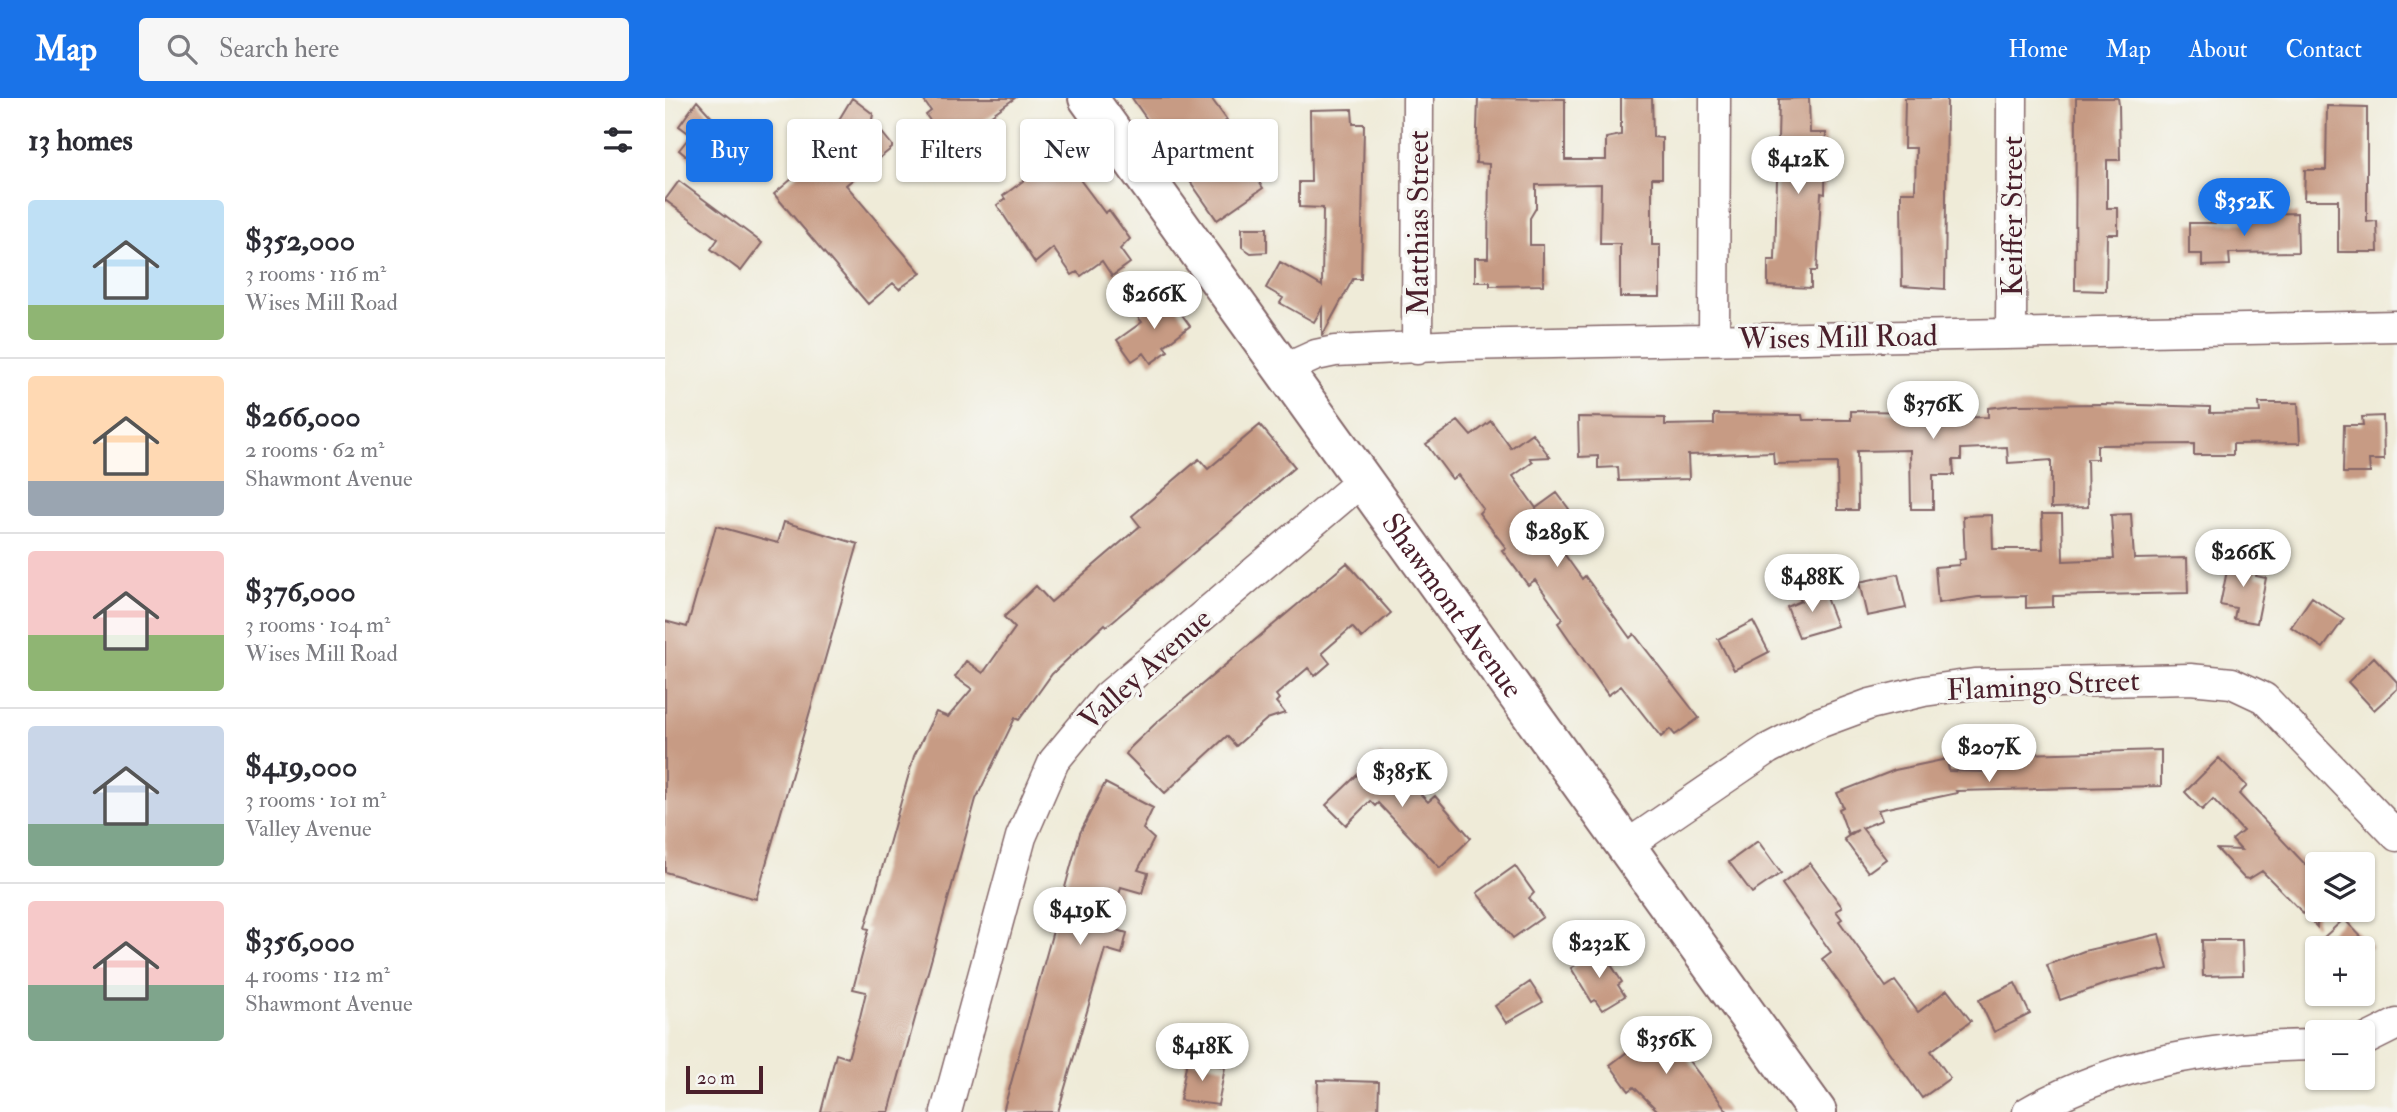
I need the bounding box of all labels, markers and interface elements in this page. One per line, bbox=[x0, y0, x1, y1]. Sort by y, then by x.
search box bbox=[139, 18, 629, 81]
text: Map bbox=[35, 29, 97, 70]
icon: search bbox=[163, 30, 201, 68]
text: Search here bbox=[219, 33, 339, 65]
text: Home bbox=[2008, 34, 2068, 65]
text: Map bbox=[2106, 34, 2151, 65]
text: About bbox=[2189, 34, 2248, 65]
text: Contact bbox=[2286, 34, 2362, 65]
chip: Buy bbox=[686, 119, 773, 182]
chip: Rent bbox=[787, 119, 882, 182]
chip: Filters bbox=[896, 119, 1006, 182]
chip: New bbox=[1020, 119, 1114, 182]
chip: Apartment bbox=[1128, 119, 1278, 182]
icon: filters bbox=[599, 121, 637, 159]
text: 13 homes bbox=[28, 122, 133, 159]
street label: Matthias Street bbox=[1400, 130, 1437, 316]
street label: Keiffer Street bbox=[1994, 135, 2031, 296]
pin: $412K bbox=[1749, 136, 1847, 196]
text: $412K bbox=[1767, 144, 1829, 173]
pin: $352K bbox=[2195, 178, 2293, 238]
text: $352K bbox=[2214, 186, 2274, 215]
text: $352,000 bbox=[245, 222, 355, 259]
icon: home bbox=[84, 228, 168, 312]
text: 3 rooms · 116 m² bbox=[245, 259, 386, 288]
pin: $266K bbox=[1105, 272, 1203, 331]
text: $266K bbox=[1122, 279, 1186, 308]
text: Wises Mill Road bbox=[245, 288, 398, 317]
street label: Wises Mill Road bbox=[1737, 317, 1938, 358]
pin: $376K bbox=[1884, 382, 1982, 441]
text: $376K bbox=[1903, 389, 1963, 418]
text: $266,000 bbox=[245, 398, 361, 435]
icon: home bbox=[84, 404, 168, 488]
text: 2 rooms · 62 m² bbox=[245, 435, 384, 464]
text: Shawmont Avenue bbox=[245, 464, 413, 493]
street label: Shawmont Avenue bbox=[1374, 506, 1531, 705]
pin: $289K bbox=[1508, 510, 1606, 569]
text: $289K bbox=[1525, 517, 1589, 546]
pin: $266K bbox=[2194, 530, 2292, 589]
text: $266K bbox=[2211, 537, 2275, 566]
pin: $488K bbox=[1763, 554, 1861, 614]
text: $488K bbox=[1780, 562, 1844, 591]
text: $376,000 bbox=[245, 573, 356, 610]
icon: home bbox=[84, 579, 168, 663]
street label: Valley Avenue bbox=[1072, 600, 1219, 738]
text: 3 rooms · 104 m² bbox=[245, 610, 391, 639]
text: Wises Mill Road bbox=[245, 639, 398, 668]
street label: Flamingo Street bbox=[1945, 662, 2141, 709]
pin: $207K bbox=[1940, 724, 2038, 784]
text: $207K bbox=[1957, 732, 2021, 761]
text: $419,000 bbox=[245, 748, 357, 785]
pin: $385K bbox=[1353, 750, 1451, 809]
icon: home bbox=[84, 754, 168, 838]
text: $385K bbox=[1373, 757, 1431, 786]
text: 3 rooms · 101 m² bbox=[245, 785, 386, 814]
text: Valley Avenue bbox=[245, 814, 372, 843]
map controls bbox=[2305, 852, 2375, 1090]
button: layers bbox=[2305, 852, 2375, 922]
pin: $419K bbox=[1031, 888, 1129, 947]
text: $419K bbox=[1049, 895, 1111, 924]
pin: $232K bbox=[1550, 920, 1648, 980]
text: $356,000 bbox=[245, 923, 355, 960]
text: $232K bbox=[1568, 928, 1630, 957]
icon: home bbox=[84, 929, 168, 1013]
button: + bbox=[2305, 936, 2375, 1006]
text: 4 rooms · 112 m² bbox=[245, 960, 390, 989]
text: Shawmont Avenue bbox=[245, 989, 413, 1018]
pin: $356K bbox=[1617, 1016, 1715, 1076]
button: − bbox=[2305, 1020, 2375, 1090]
pin: $418K bbox=[1153, 1024, 1251, 1083]
text: $356K bbox=[1636, 1024, 1696, 1053]
text: $418K bbox=[1172, 1031, 1232, 1060]
scale bar bbox=[686, 1063, 763, 1095]
text: 20 m bbox=[697, 1066, 735, 1090]

